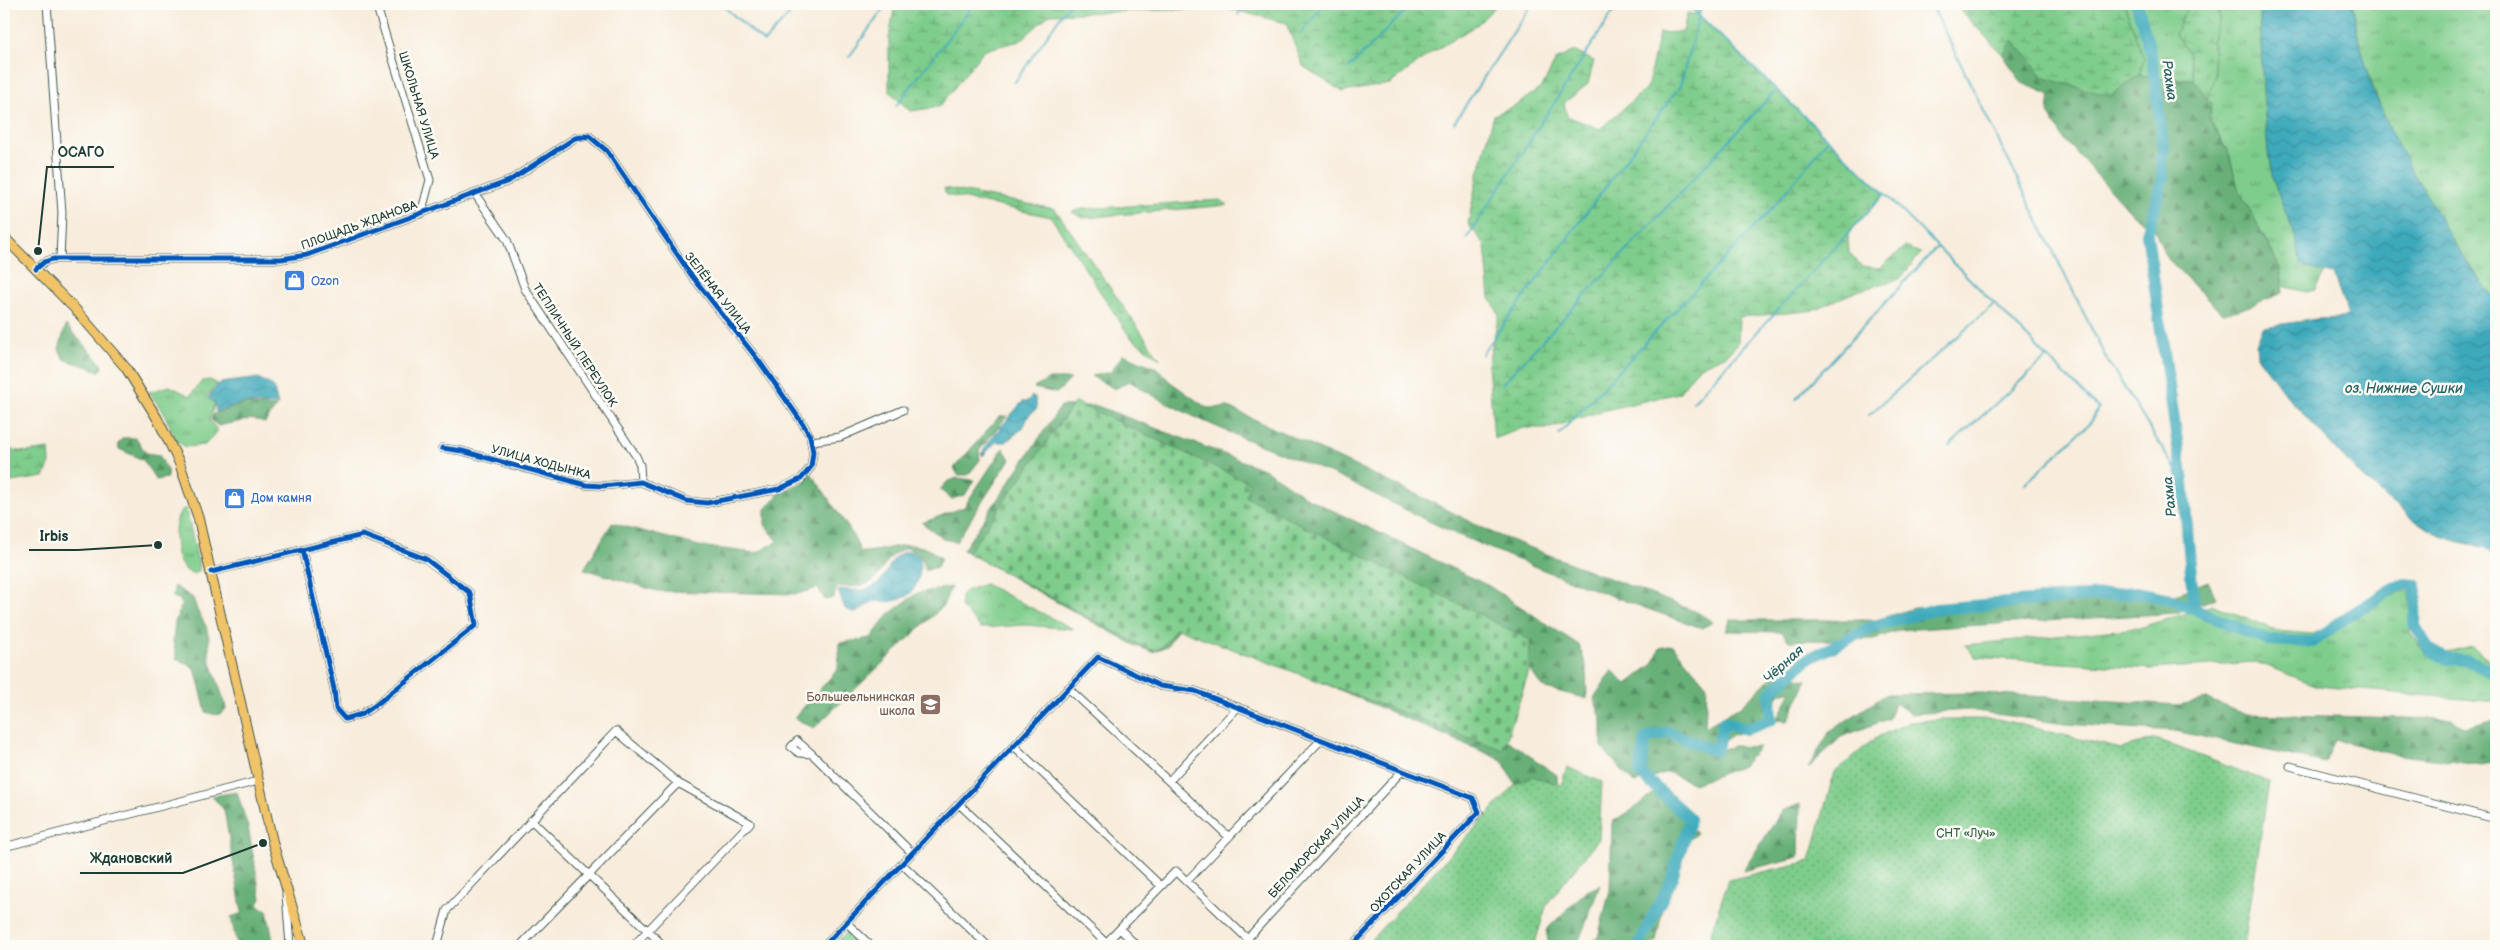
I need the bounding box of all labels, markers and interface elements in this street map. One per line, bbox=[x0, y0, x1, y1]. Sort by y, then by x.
street label: ШКОЛЬНАЯ УЛИЦА bbox=[395, 50, 442, 161]
water label: Рахма bbox=[2158, 59, 2181, 102]
callout: ОСАГО bbox=[47, 138, 114, 167]
text: ОСАГО bbox=[58, 144, 104, 161]
street label: ПЛОЩАДЬ ЖДАНОВА bbox=[299, 197, 420, 253]
street label: ЗЕЛЁНАЯ УЛИЦА bbox=[681, 249, 755, 338]
shop icon: Ozon bbox=[283, 269, 307, 293]
place label: Ozon bbox=[311, 274, 339, 289]
street label: ТЕПЛИЧНЫЙ ПЕРЕУЛОК bbox=[529, 281, 620, 410]
water label: оз. Нижние Сушки bbox=[2345, 380, 2463, 397]
street label: УЛИЦА ХОДЫНКА bbox=[489, 442, 593, 483]
water label: Рахма bbox=[2159, 476, 2180, 518]
shop icon: Дом камня bbox=[223, 486, 247, 510]
place label: Дом камня bbox=[251, 491, 312, 506]
callout: Irbis bbox=[29, 521, 78, 550]
text: Irbis bbox=[40, 528, 69, 545]
water label: Чёрная bbox=[1759, 642, 1807, 687]
place label: Большеельнинская школа bbox=[806, 690, 915, 719]
school or university icon: Большеельнинская школа bbox=[919, 692, 943, 716]
street label: БЕЛОМОРСКАЯ УЛИЦА bbox=[1265, 793, 1368, 902]
park label: СНТ «Луч» bbox=[1936, 826, 1996, 841]
street label: ОХОТСКАЯ УЛИЦА bbox=[1367, 828, 1450, 916]
callout: Ждановский bbox=[80, 844, 183, 873]
text: Ждановский bbox=[90, 850, 172, 867]

